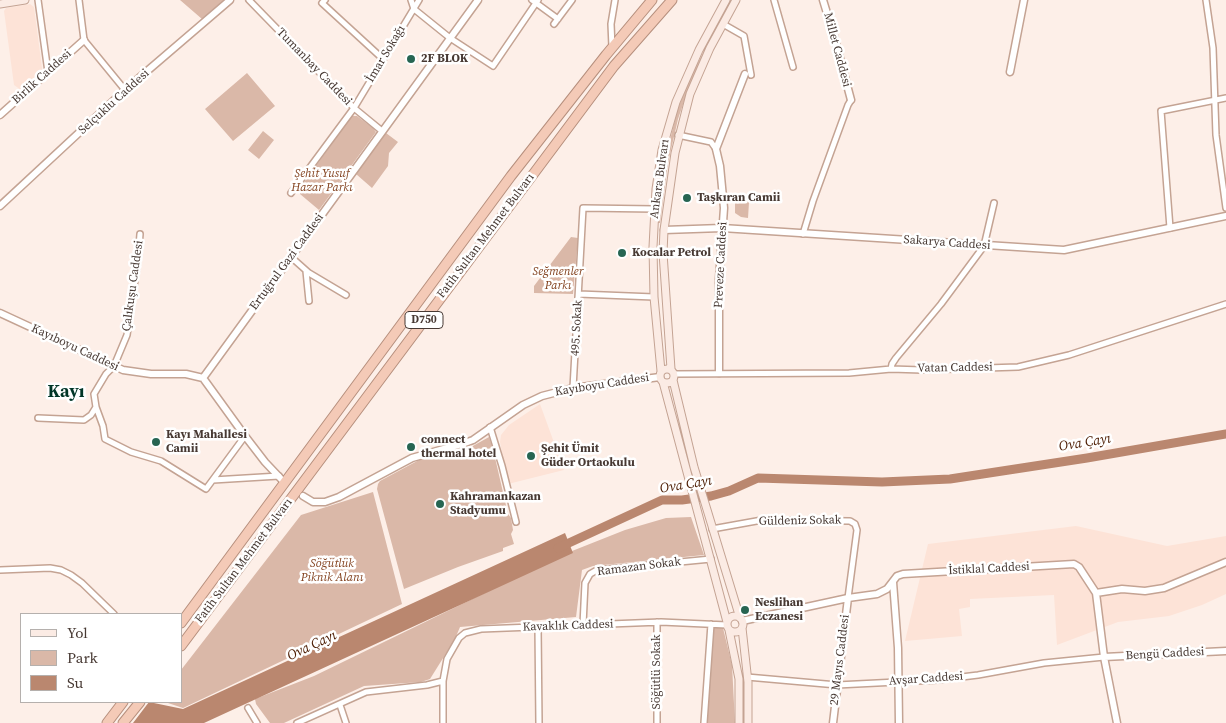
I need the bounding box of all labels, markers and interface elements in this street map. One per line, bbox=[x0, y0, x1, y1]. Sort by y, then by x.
street label: Millet Caddesi bbox=[820, 11, 854, 89]
street label: İmar Sokağı bbox=[363, 23, 409, 85]
street label: Tumanbay Caddesi bbox=[273, 25, 355, 109]
street label: Birlik Caddesi bbox=[9, 47, 75, 107]
place label: 2F BLOK bbox=[421, 52, 468, 66]
marker: 2F BLOK bbox=[405, 53, 417, 65]
street label: Selçuklu Caddesi bbox=[76, 66, 152, 138]
street label: Ankara Bulvarı bbox=[647, 138, 673, 220]
park label: Şehit Yusuf Hazar Parkı bbox=[291, 167, 353, 195]
street label: Fatih Sultan Mehmet Bulvarı bbox=[434, 171, 538, 301]
place label: Taşkıran Camii bbox=[697, 191, 780, 205]
marker: Taşkıran Camii bbox=[681, 192, 693, 204]
street label: Ertuğrul Gazi Caddesi bbox=[247, 211, 327, 313]
street label: Preveze Caddesi bbox=[712, 221, 730, 309]
street label: Sakarya Caddesi bbox=[903, 233, 991, 253]
street label: Çalıkuşu Caddesi bbox=[119, 240, 147, 332]
place label: Kocalar Petrol bbox=[632, 246, 711, 260]
marker: Kocalar Petrol bbox=[616, 247, 628, 259]
park label: Seğmenler Parkı bbox=[533, 265, 583, 293]
street label: 495. Sokak bbox=[568, 300, 586, 356]
road number: D750 bbox=[405, 312, 443, 328]
street label: Kayıboyu Caddesi bbox=[29, 321, 121, 375]
street label: Vatan Caddesi bbox=[917, 360, 993, 376]
street label: Kayıboyu Caddesi bbox=[554, 370, 650, 400]
district label: Kayı bbox=[48, 381, 84, 403]
place label: Kayı Mahallesi Camii bbox=[166, 428, 247, 456]
water label: Ova Çayı bbox=[1058, 431, 1112, 455]
place label: connect thermal hotel bbox=[421, 433, 496, 461]
marker: Kayı Mahallesi Camii bbox=[150, 436, 162, 448]
marker: connect thermal hotel bbox=[405, 441, 417, 453]
place label: Şehit Ümit Güder Ortaokulu bbox=[541, 442, 635, 470]
marker: Şehit Ümit Güder Ortaokulu bbox=[525, 450, 537, 462]
water label: Ova Çayı bbox=[659, 473, 713, 497]
place label: Kahramankazan Stadyumu bbox=[450, 490, 541, 518]
street label: Fatih Sultan Mehmet Bulvarı bbox=[192, 496, 296, 626]
marker: Kahramankazan Stadyumu bbox=[434, 498, 446, 510]
street label: Güldeniz Sokak bbox=[759, 513, 841, 529]
street label: Ramazan Sokak bbox=[596, 555, 682, 579]
park label: Söğütlük Piknik Alanı bbox=[301, 557, 363, 585]
street label: İstiklal Caddesi bbox=[948, 560, 1030, 578]
place label: Neslihan Eczanesi bbox=[755, 596, 804, 624]
marker: Neslihan Eczanesi bbox=[739, 604, 751, 616]
legend bbox=[20, 613, 182, 703]
street label: 29 Mayıs Caddesi bbox=[827, 614, 853, 706]
street label: Kavaklık Caddesi bbox=[522, 617, 614, 635]
text: Yol bbox=[67, 622, 88, 643]
water label: Ova Çayı bbox=[285, 627, 339, 665]
street label: Söğütlü Sokak bbox=[650, 635, 664, 709]
street label: Bengü Caddesi bbox=[1125, 645, 1205, 663]
text: Park bbox=[67, 647, 98, 668]
street label: Avşar Caddesi bbox=[888, 669, 964, 689]
text: Su bbox=[67, 672, 83, 693]

